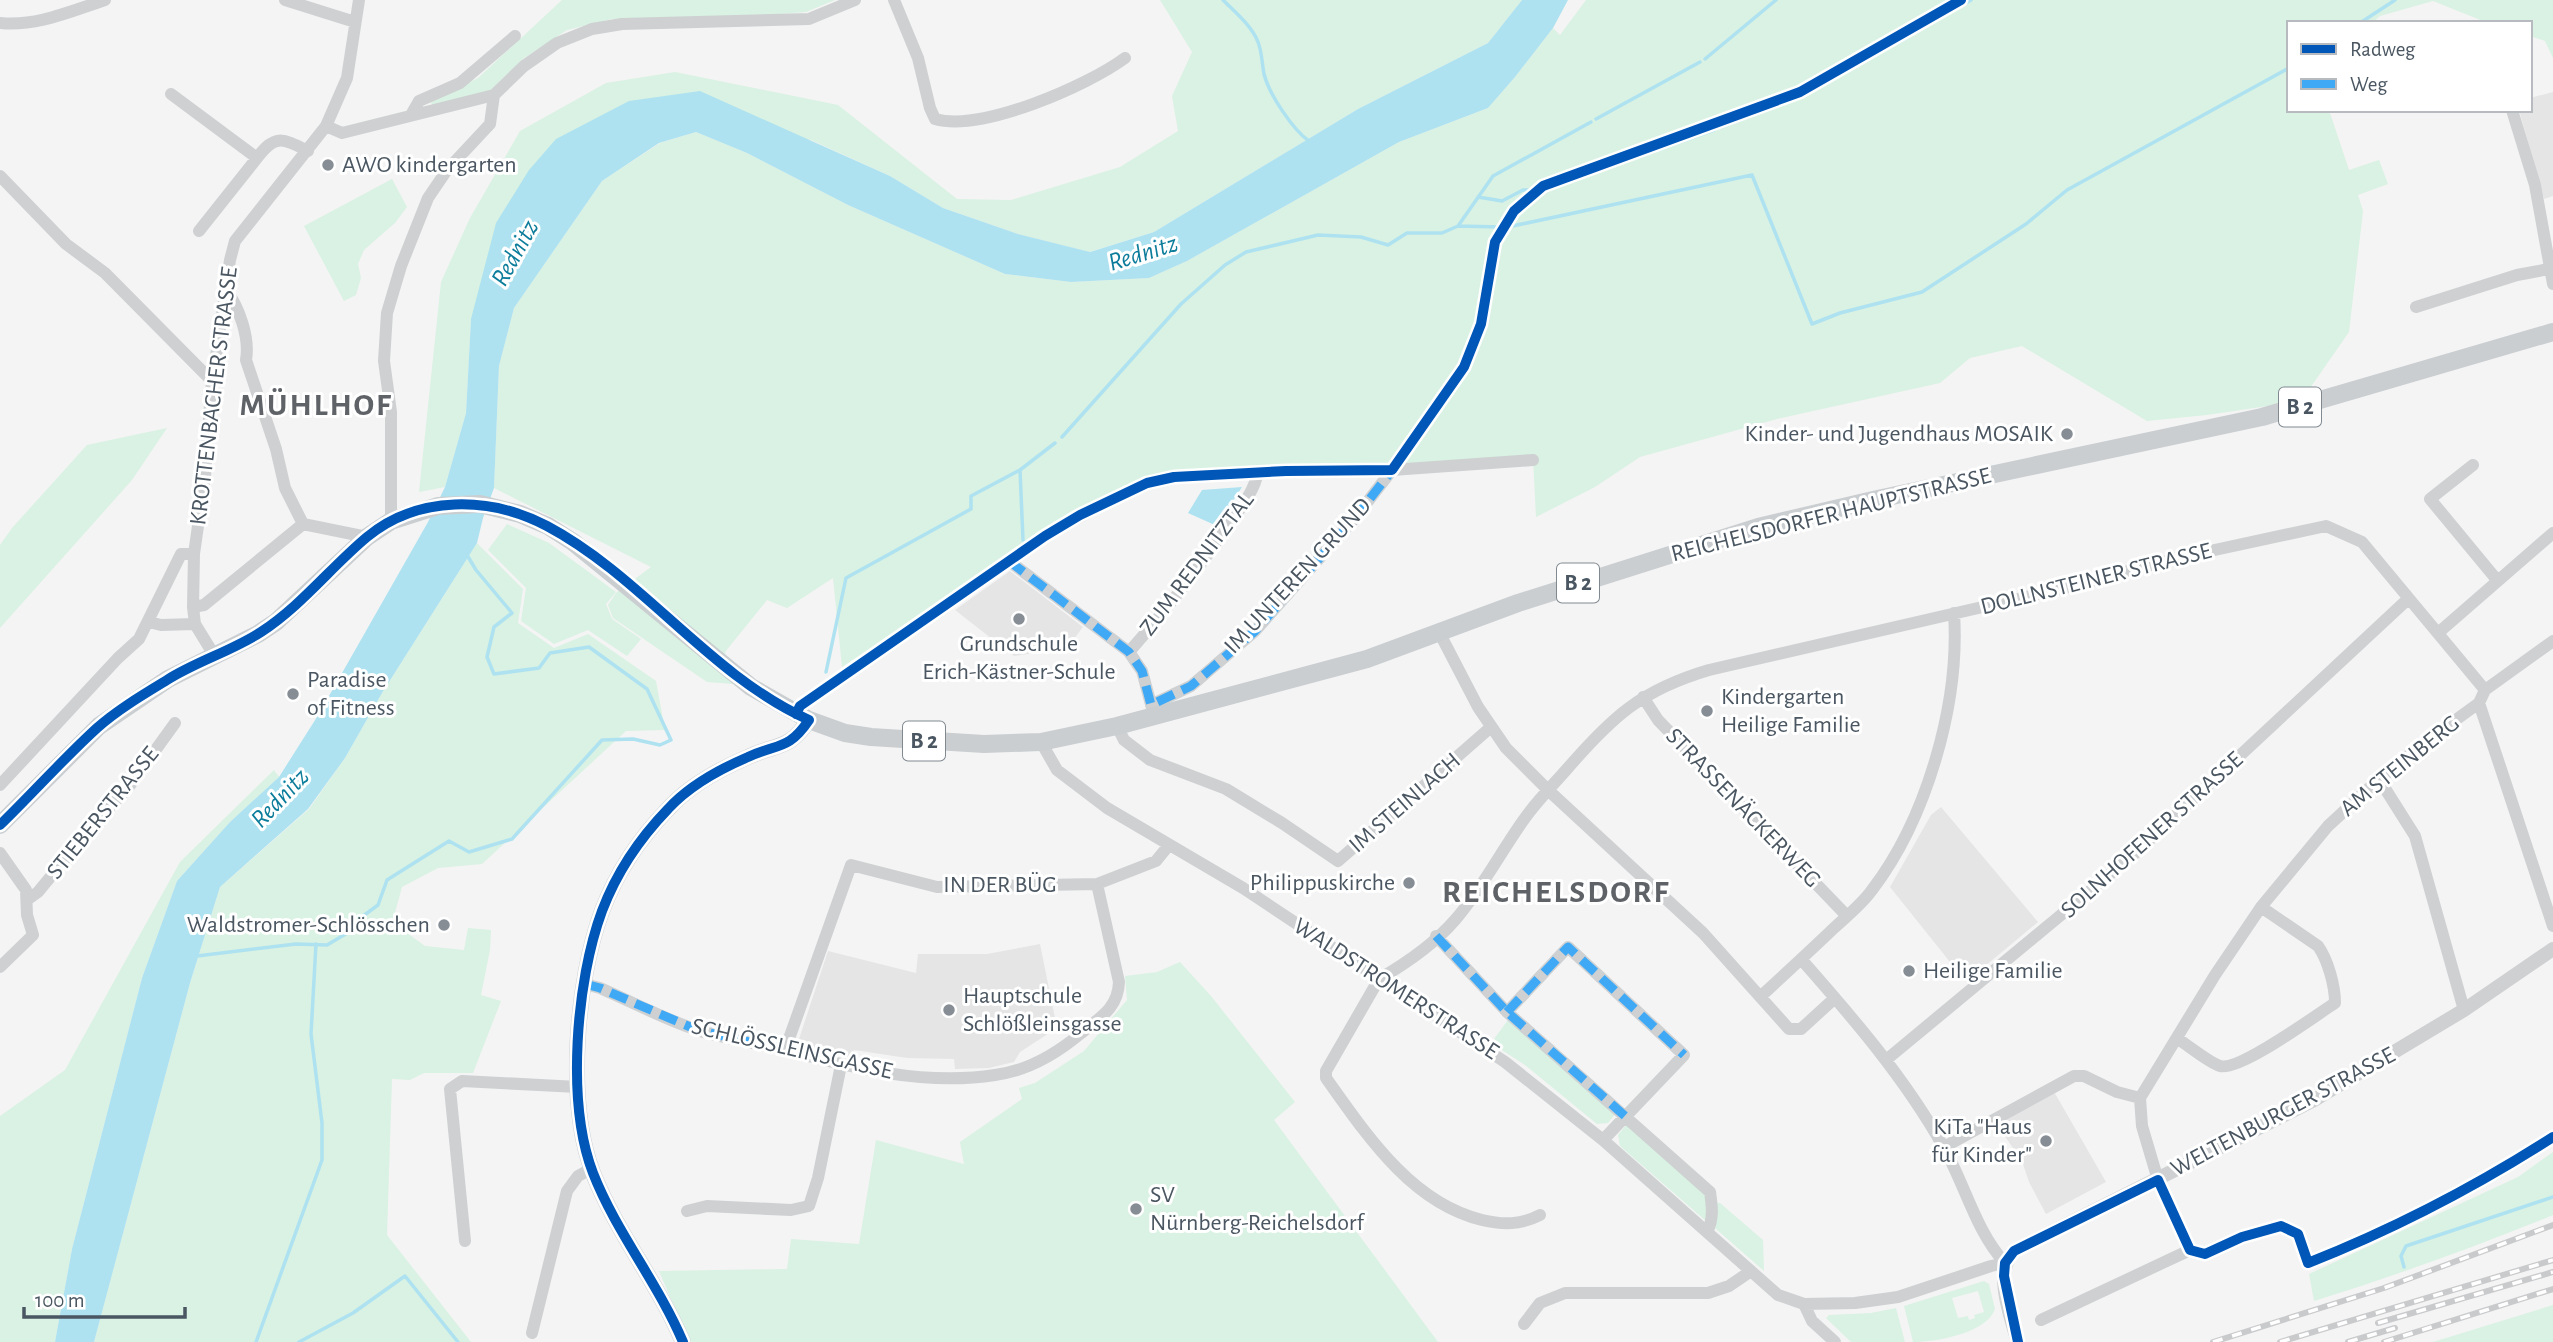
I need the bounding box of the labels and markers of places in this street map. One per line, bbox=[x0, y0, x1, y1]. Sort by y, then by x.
place label: AWO kindergarten bbox=[342, 153, 517, 177]
marker: AWO kindergarten bbox=[320, 157, 336, 173]
place label: Kinder- und Jugendhaus MOSAIK bbox=[1745, 422, 2054, 446]
marker: Kinder- und Jugendhaus MOSAIK bbox=[2059, 426, 2075, 442]
marker: Grundschule Erich-Kästner-Schule bbox=[1011, 611, 1027, 627]
place label: Grundschule Erich-Kästner-Schule bbox=[922, 632, 1116, 684]
place label: Paradise of Fitness bbox=[307, 668, 395, 720]
place label: Kindergarten Heilige Familie bbox=[1721, 685, 1861, 737]
marker: Paradise of Fitness bbox=[285, 686, 301, 702]
marker: Kindergarten Heilige Familie bbox=[1699, 703, 1715, 719]
place label: Philippuskirche bbox=[1250, 871, 1395, 895]
marker: Philippuskirche bbox=[1401, 875, 1417, 891]
place label: Waldstromer-Schlösschen bbox=[187, 913, 430, 937]
marker: Waldstromer-Schlösschen bbox=[436, 917, 452, 933]
place label: Heilige Familie bbox=[1923, 959, 2063, 983]
marker: Heilige Familie bbox=[1901, 963, 1917, 979]
place label: Hauptschule Schlößleinsgasse bbox=[963, 984, 1122, 1036]
marker: Hauptschule Schlößleinsgasse bbox=[941, 1002, 957, 1018]
place label: KiTa "Haus für Kinder" bbox=[1931, 1115, 2032, 1167]
marker: KiTa "Haus für Kinder" bbox=[2038, 1133, 2054, 1149]
place label: SV Nürnberg-Reichelsdorf bbox=[1150, 1183, 1365, 1235]
marker: SV Nürnberg-Reichelsdorf bbox=[1128, 1201, 1144, 1217]

